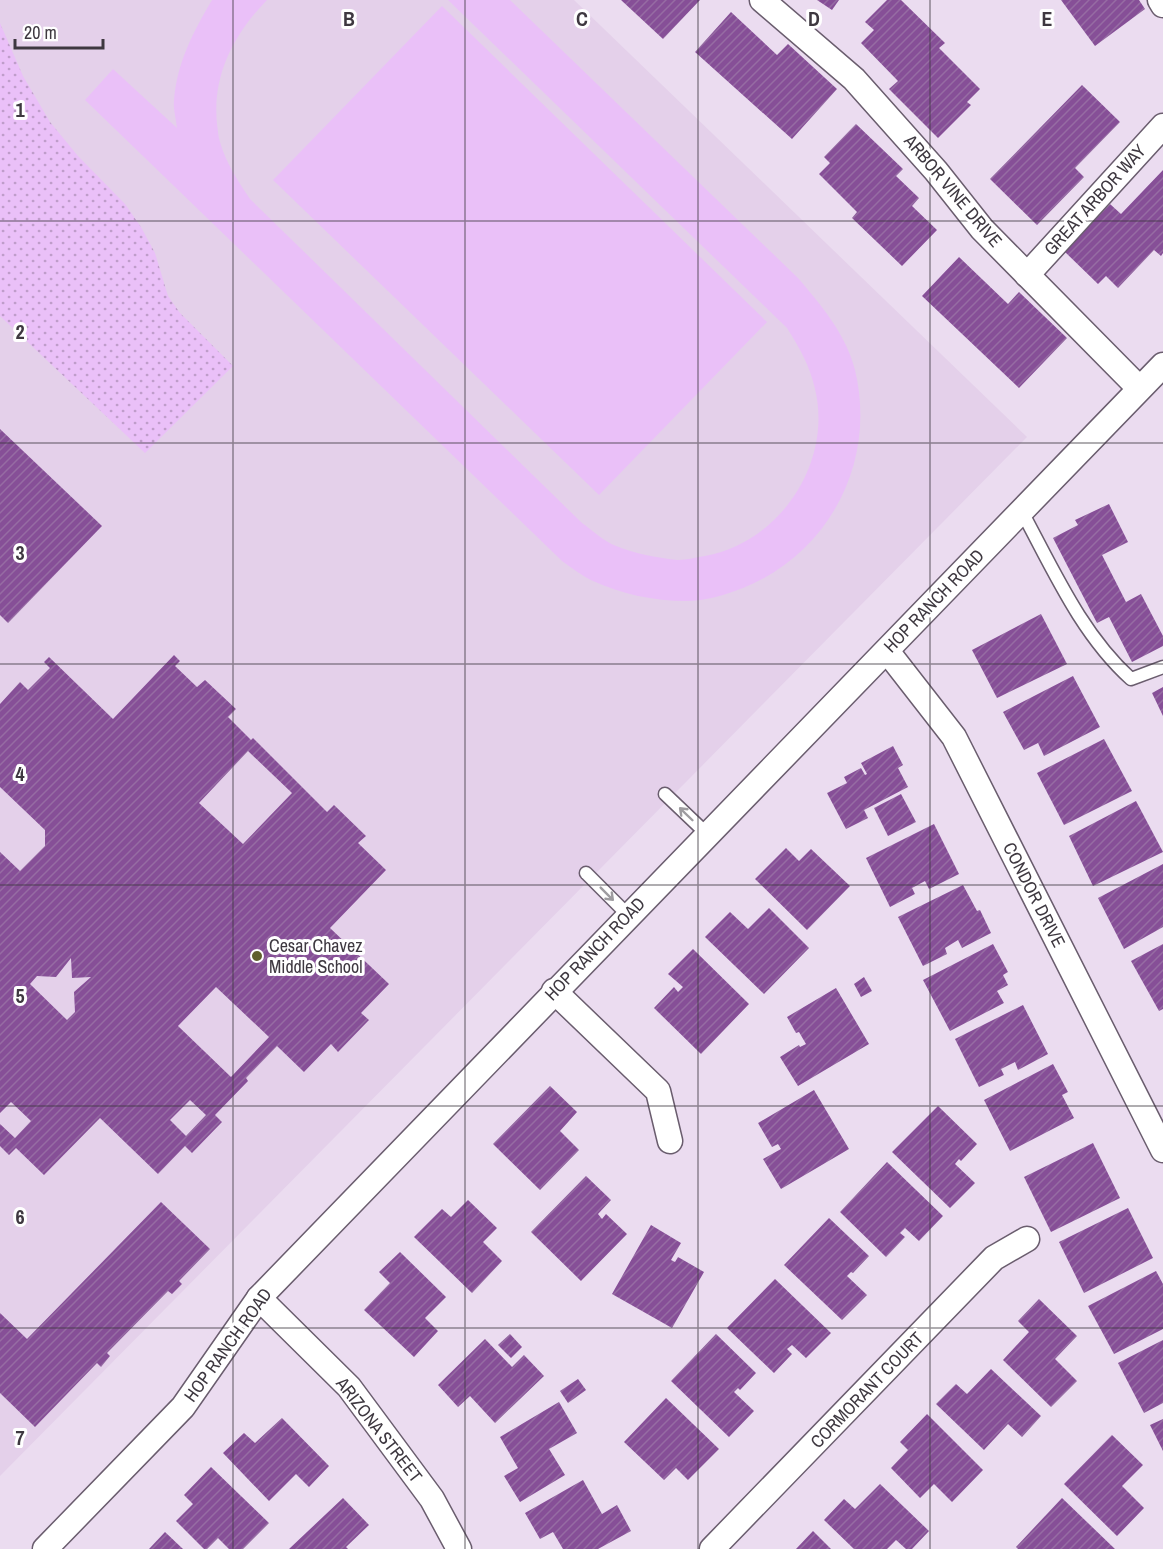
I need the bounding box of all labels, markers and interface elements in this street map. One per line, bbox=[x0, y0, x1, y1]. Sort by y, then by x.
text: B bbox=[343, 5, 355, 32]
text: C bbox=[576, 5, 588, 32]
text: D bbox=[808, 5, 820, 32]
text: E bbox=[1042, 5, 1053, 32]
scale bar bbox=[15, 12, 104, 50]
text: 20 m bbox=[24, 20, 57, 45]
text: 1 bbox=[15, 96, 25, 123]
street label: ARBOR VINE DRIVE bbox=[898, 128, 1008, 252]
street label: GREAT ARBOR WAY bbox=[1038, 139, 1151, 261]
text: 2 bbox=[15, 318, 25, 345]
text: 3 bbox=[15, 539, 25, 566]
street label: HOP RANCH ROAD bbox=[878, 543, 990, 658]
text: 4 bbox=[15, 760, 25, 787]
one-way arrow bbox=[678, 807, 693, 821]
street label: CONDOR DRIVE bbox=[997, 838, 1072, 952]
one-way arrow bbox=[600, 887, 614, 902]
street label: HOP RANCH ROAD bbox=[539, 891, 651, 1006]
place label: Cesar Chavez Middle School bbox=[269, 933, 363, 979]
marker: Cesar Chavez Middle School bbox=[250, 949, 264, 963]
text: 5 bbox=[15, 982, 25, 1009]
text: 6 bbox=[15, 1203, 25, 1230]
street label: HOP RANCH ROAD bbox=[178, 1283, 277, 1407]
street label: CORMORANT COURT bbox=[805, 1326, 929, 1453]
street label: ARIZONA STREET bbox=[330, 1371, 428, 1487]
text: 7 bbox=[15, 1424, 25, 1451]

